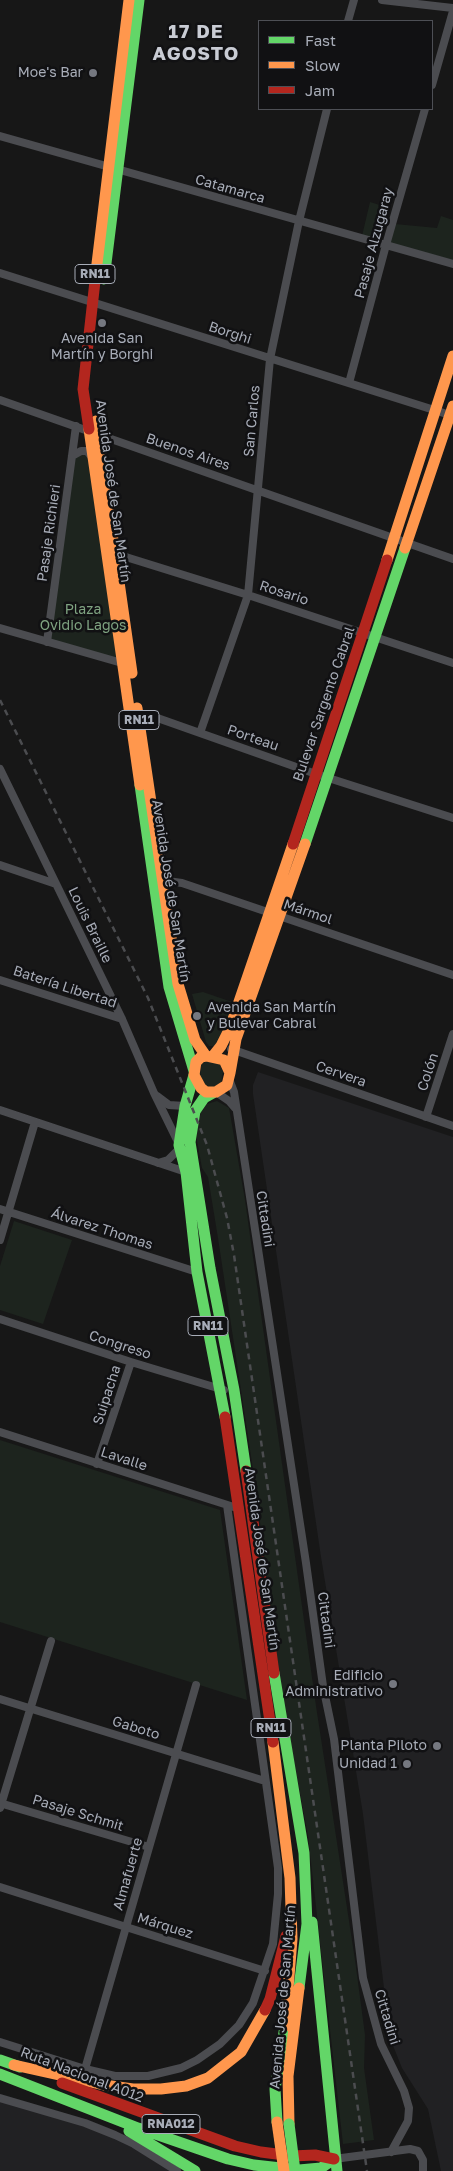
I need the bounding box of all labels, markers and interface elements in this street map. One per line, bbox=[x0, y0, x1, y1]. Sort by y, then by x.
legend bbox=[258, 20, 433, 110]
district label: 17 DE AGOSTO bbox=[152, 21, 240, 65]
text: Fast bbox=[305, 31, 336, 49]
text: Slow bbox=[305, 56, 340, 74]
place label: Moe's Bar bbox=[18, 65, 83, 81]
marker: Moe's Bar bbox=[87, 67, 99, 79]
text: Jam bbox=[305, 81, 335, 99]
street label: Catamarca bbox=[193, 171, 267, 207]
street label: Pasaje Alzugaray bbox=[351, 186, 397, 300]
road number: RN11 bbox=[75, 264, 115, 284]
marker: Avenida San Martín y Borghi bbox=[96, 317, 108, 329]
street label: Borghi bbox=[206, 318, 254, 348]
place label: Avenida San Martín y Borghi bbox=[51, 331, 153, 364]
street label: San Carlos bbox=[240, 384, 264, 458]
street label: Avenida José de San Martín bbox=[92, 398, 134, 584]
street label: Buenos Aires bbox=[144, 430, 232, 474]
street label: Pasaje Richieri bbox=[34, 483, 64, 583]
street label: Rosario bbox=[257, 577, 311, 609]
park label: Plaza Ovidio Lagos bbox=[40, 602, 126, 634]
street label: Bulevar Sargento Cabral bbox=[290, 624, 358, 784]
road number: RN11 bbox=[119, 710, 159, 730]
street label: Porteau bbox=[225, 721, 281, 755]
street label: Avenida José de San Martín bbox=[148, 798, 194, 984]
street label: Louis Braille bbox=[64, 884, 116, 966]
street label: Mármol bbox=[281, 896, 335, 928]
street label: Batería Libertad bbox=[11, 962, 119, 1012]
place label: Avenida San Martín y Bulevar Cabral bbox=[207, 1000, 336, 1032]
marker: Avenida San Martín y Bulevar Cabral bbox=[191, 1010, 203, 1022]
street label: Colón bbox=[414, 1051, 442, 1093]
street label: Cervera bbox=[313, 1058, 369, 1090]
street label: Cittadini bbox=[252, 1190, 278, 1248]
street label: Álvarez Thomas bbox=[49, 1205, 155, 1253]
road number: RN11 bbox=[188, 1316, 228, 1335]
street label: Congreso bbox=[87, 1327, 153, 1363]
street label: Suipacha bbox=[89, 1363, 125, 1427]
street label: Lavalle bbox=[99, 1444, 149, 1474]
street label: Avenida José de San Martín bbox=[241, 1466, 283, 1652]
street label: Cittadini bbox=[314, 1591, 338, 1649]
place label: Edificio Administrativo bbox=[285, 1668, 383, 1700]
marker: Edificio Administrativo bbox=[387, 1678, 399, 1690]
street label: Gaboto bbox=[110, 1713, 162, 1743]
road number: RN11 bbox=[251, 1719, 291, 1738]
place label: Planta Piloto bbox=[340, 1738, 427, 1754]
marker: Planta Piloto bbox=[431, 1740, 443, 1752]
place label: Unidad 1 bbox=[339, 1756, 397, 1772]
marker: Unidad 1 bbox=[401, 1758, 413, 1770]
street label: Pasaje Schmit bbox=[30, 1791, 126, 1835]
street label: Almafuerte bbox=[110, 1836, 146, 1912]
street label: Avenida José de San Martín bbox=[267, 1904, 299, 2090]
street label: Márquez bbox=[135, 1910, 195, 1942]
street label: Cittadini bbox=[371, 1987, 403, 2047]
street label: Ruta Nacional A012 bbox=[18, 2044, 146, 2106]
road number: RNA012 bbox=[142, 2114, 200, 2134]

